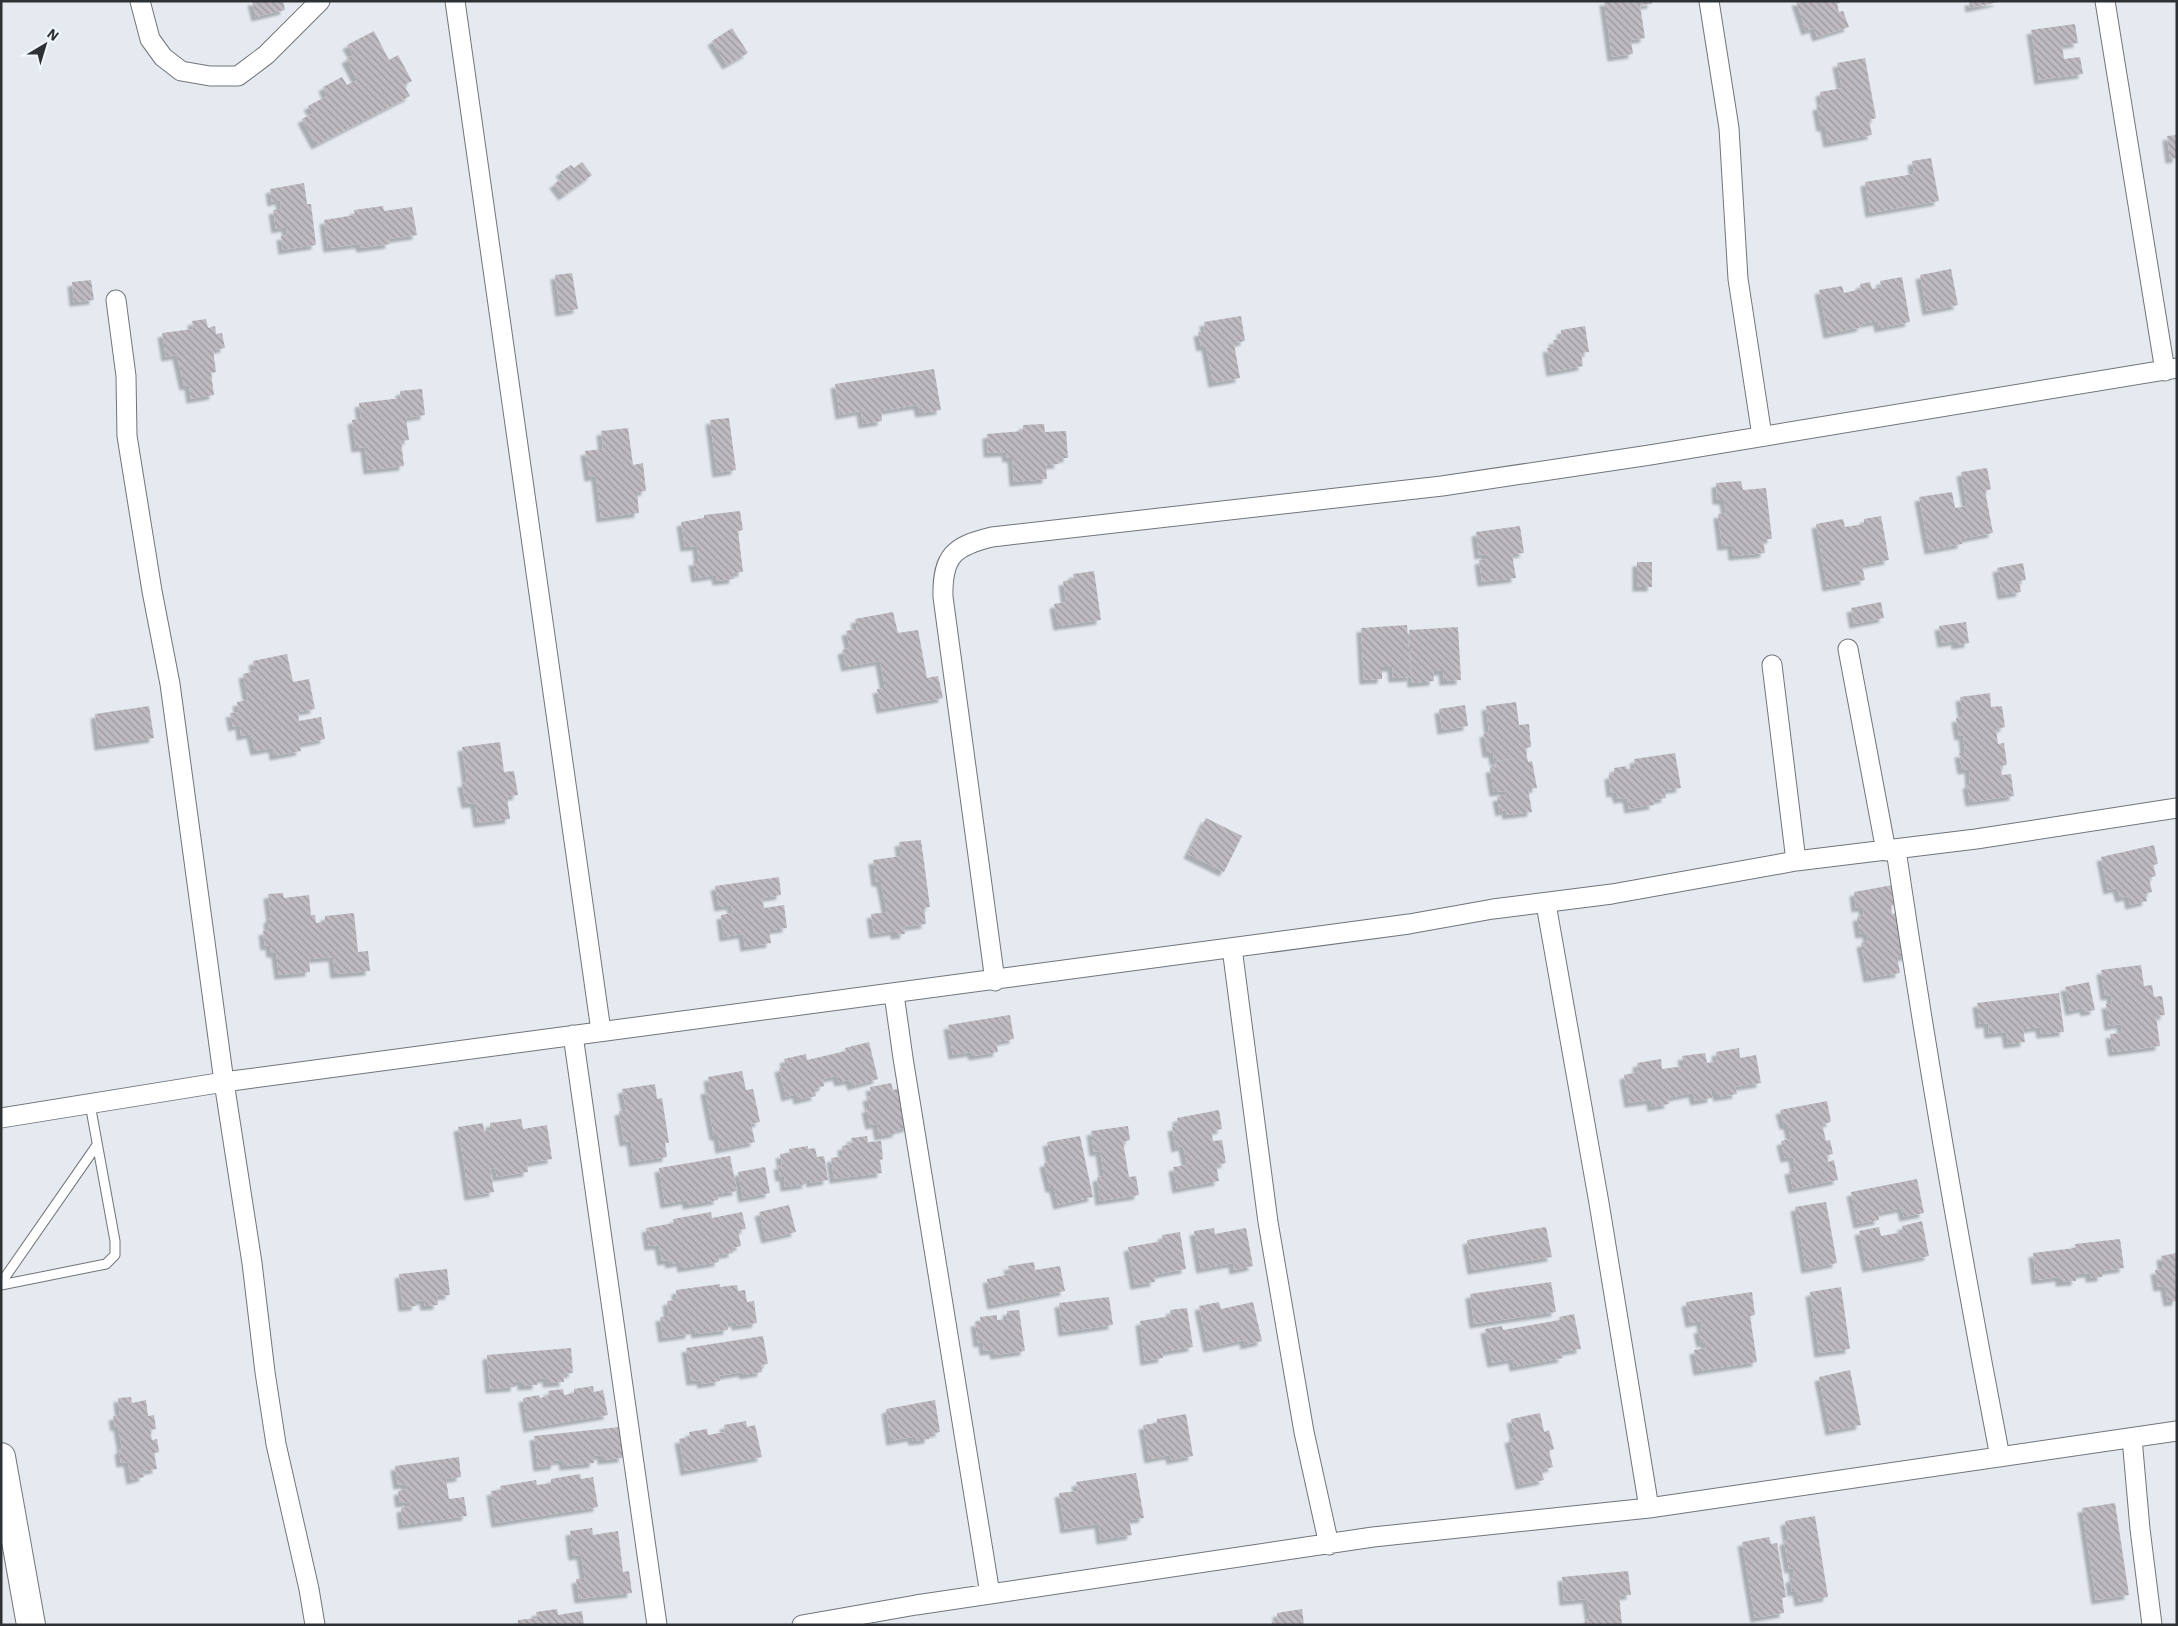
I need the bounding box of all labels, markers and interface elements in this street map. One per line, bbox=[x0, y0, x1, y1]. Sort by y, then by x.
north arrow bbox=[20, 20, 70, 70]
text: N bbox=[43, 25, 63, 45]

